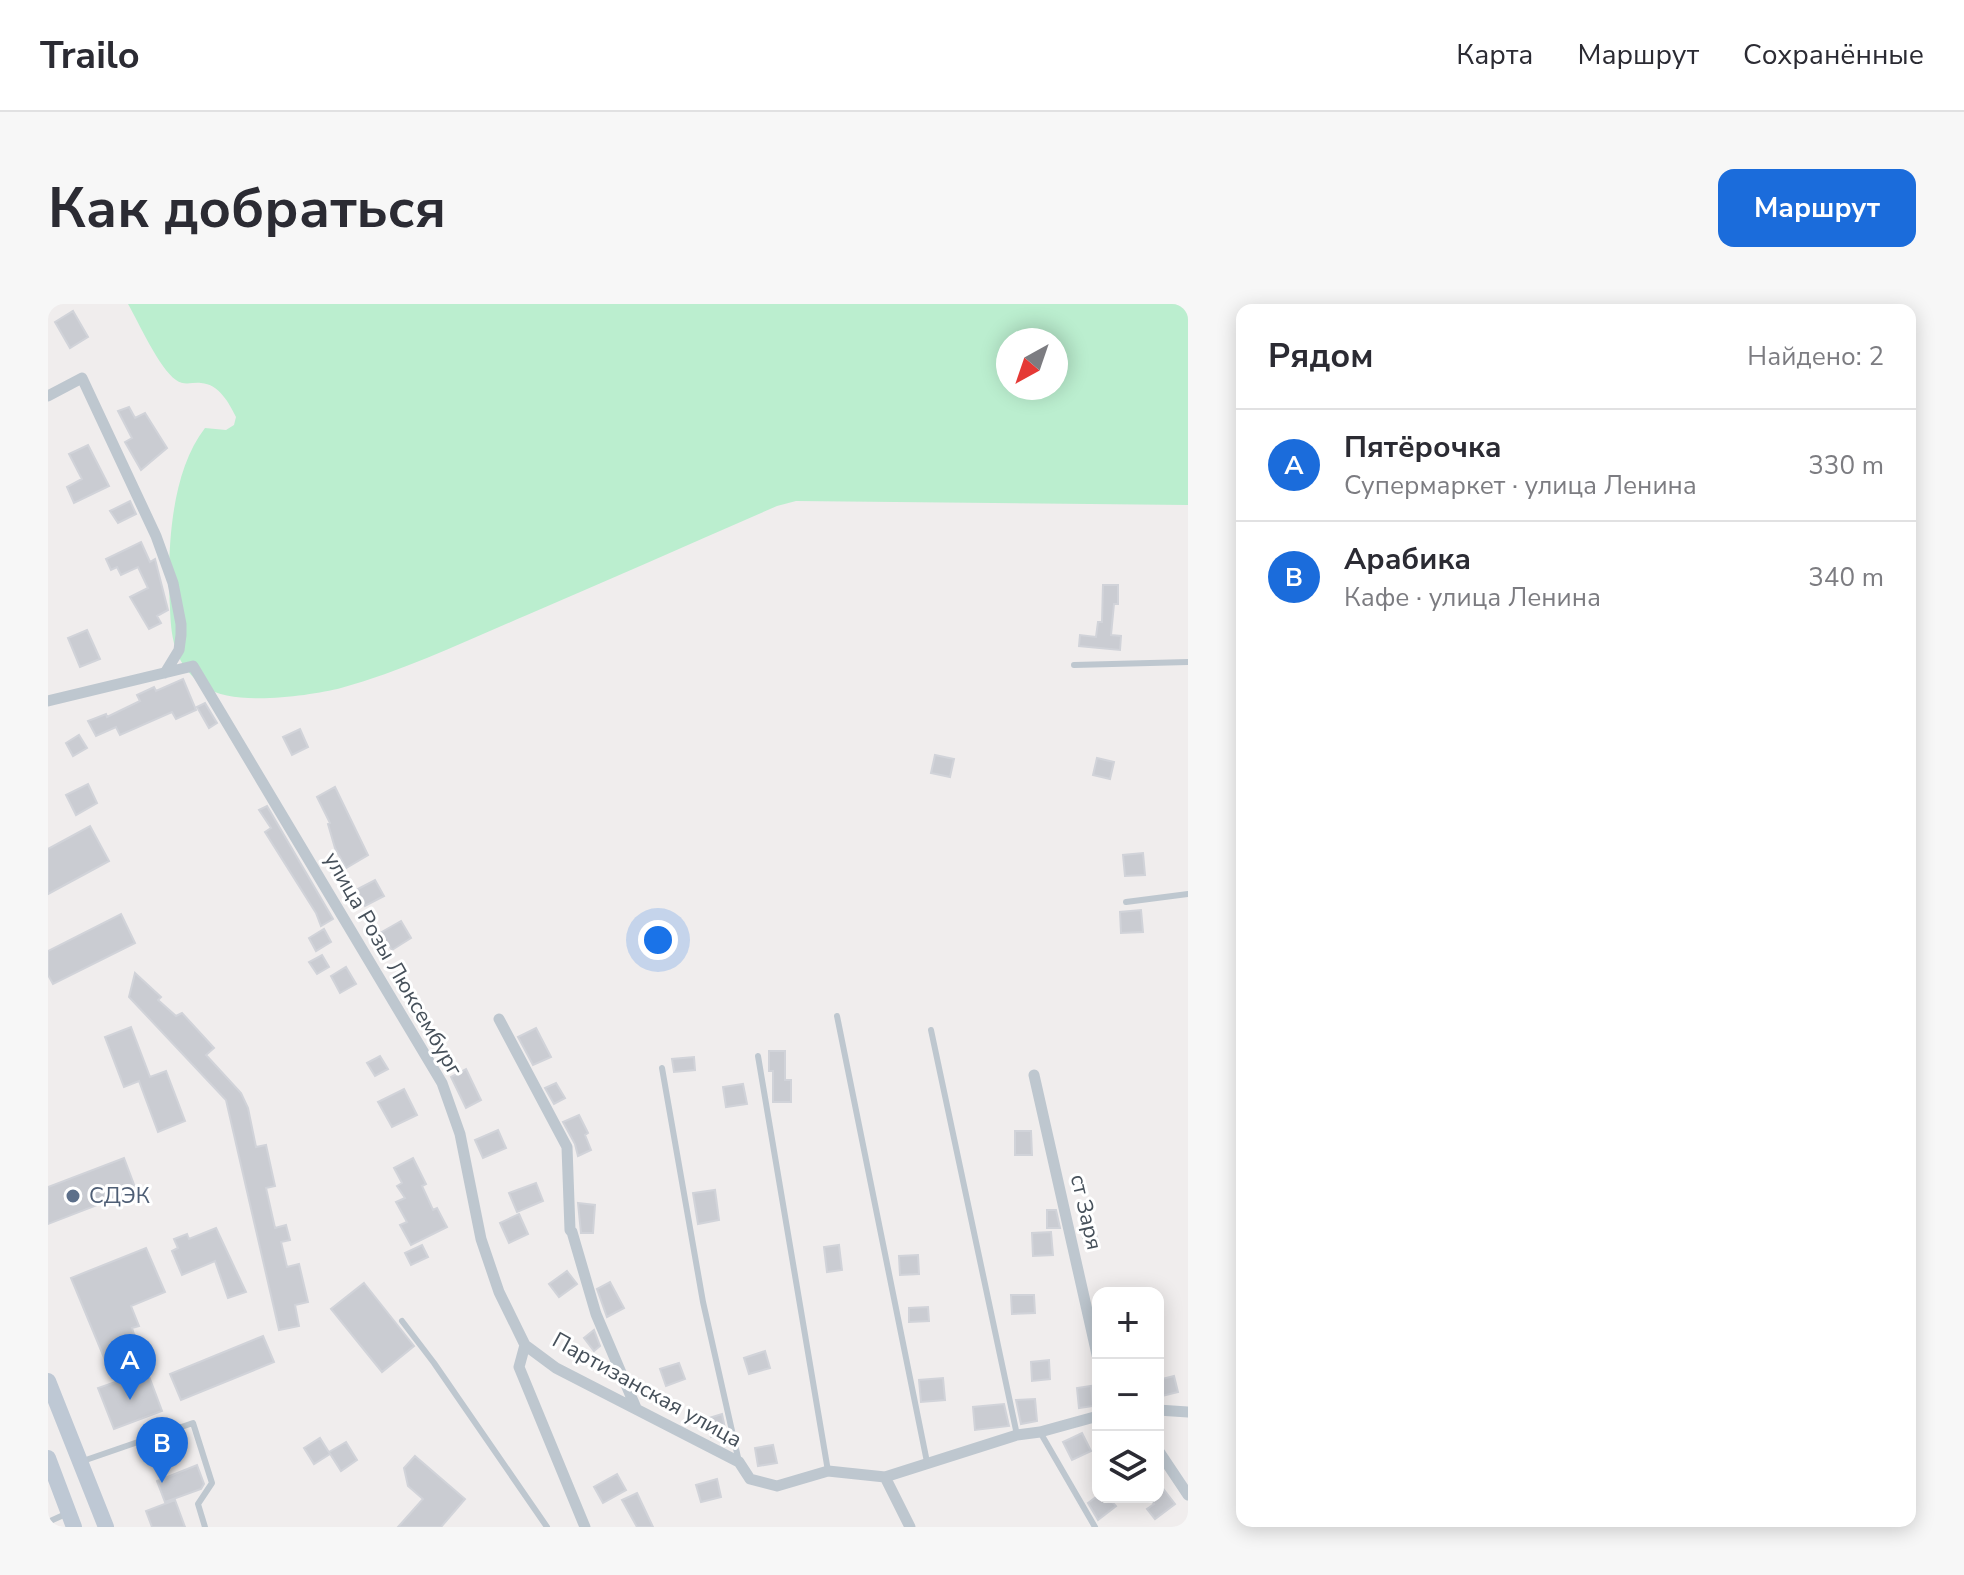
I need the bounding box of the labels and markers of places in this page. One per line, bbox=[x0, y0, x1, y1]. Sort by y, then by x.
place label: СДЭК bbox=[89, 1181, 150, 1211]
marker: СДЭК bbox=[64, 1187, 82, 1205]
pin: A bbox=[104, 1334, 156, 1400]
pin: B bbox=[136, 1417, 188, 1483]

